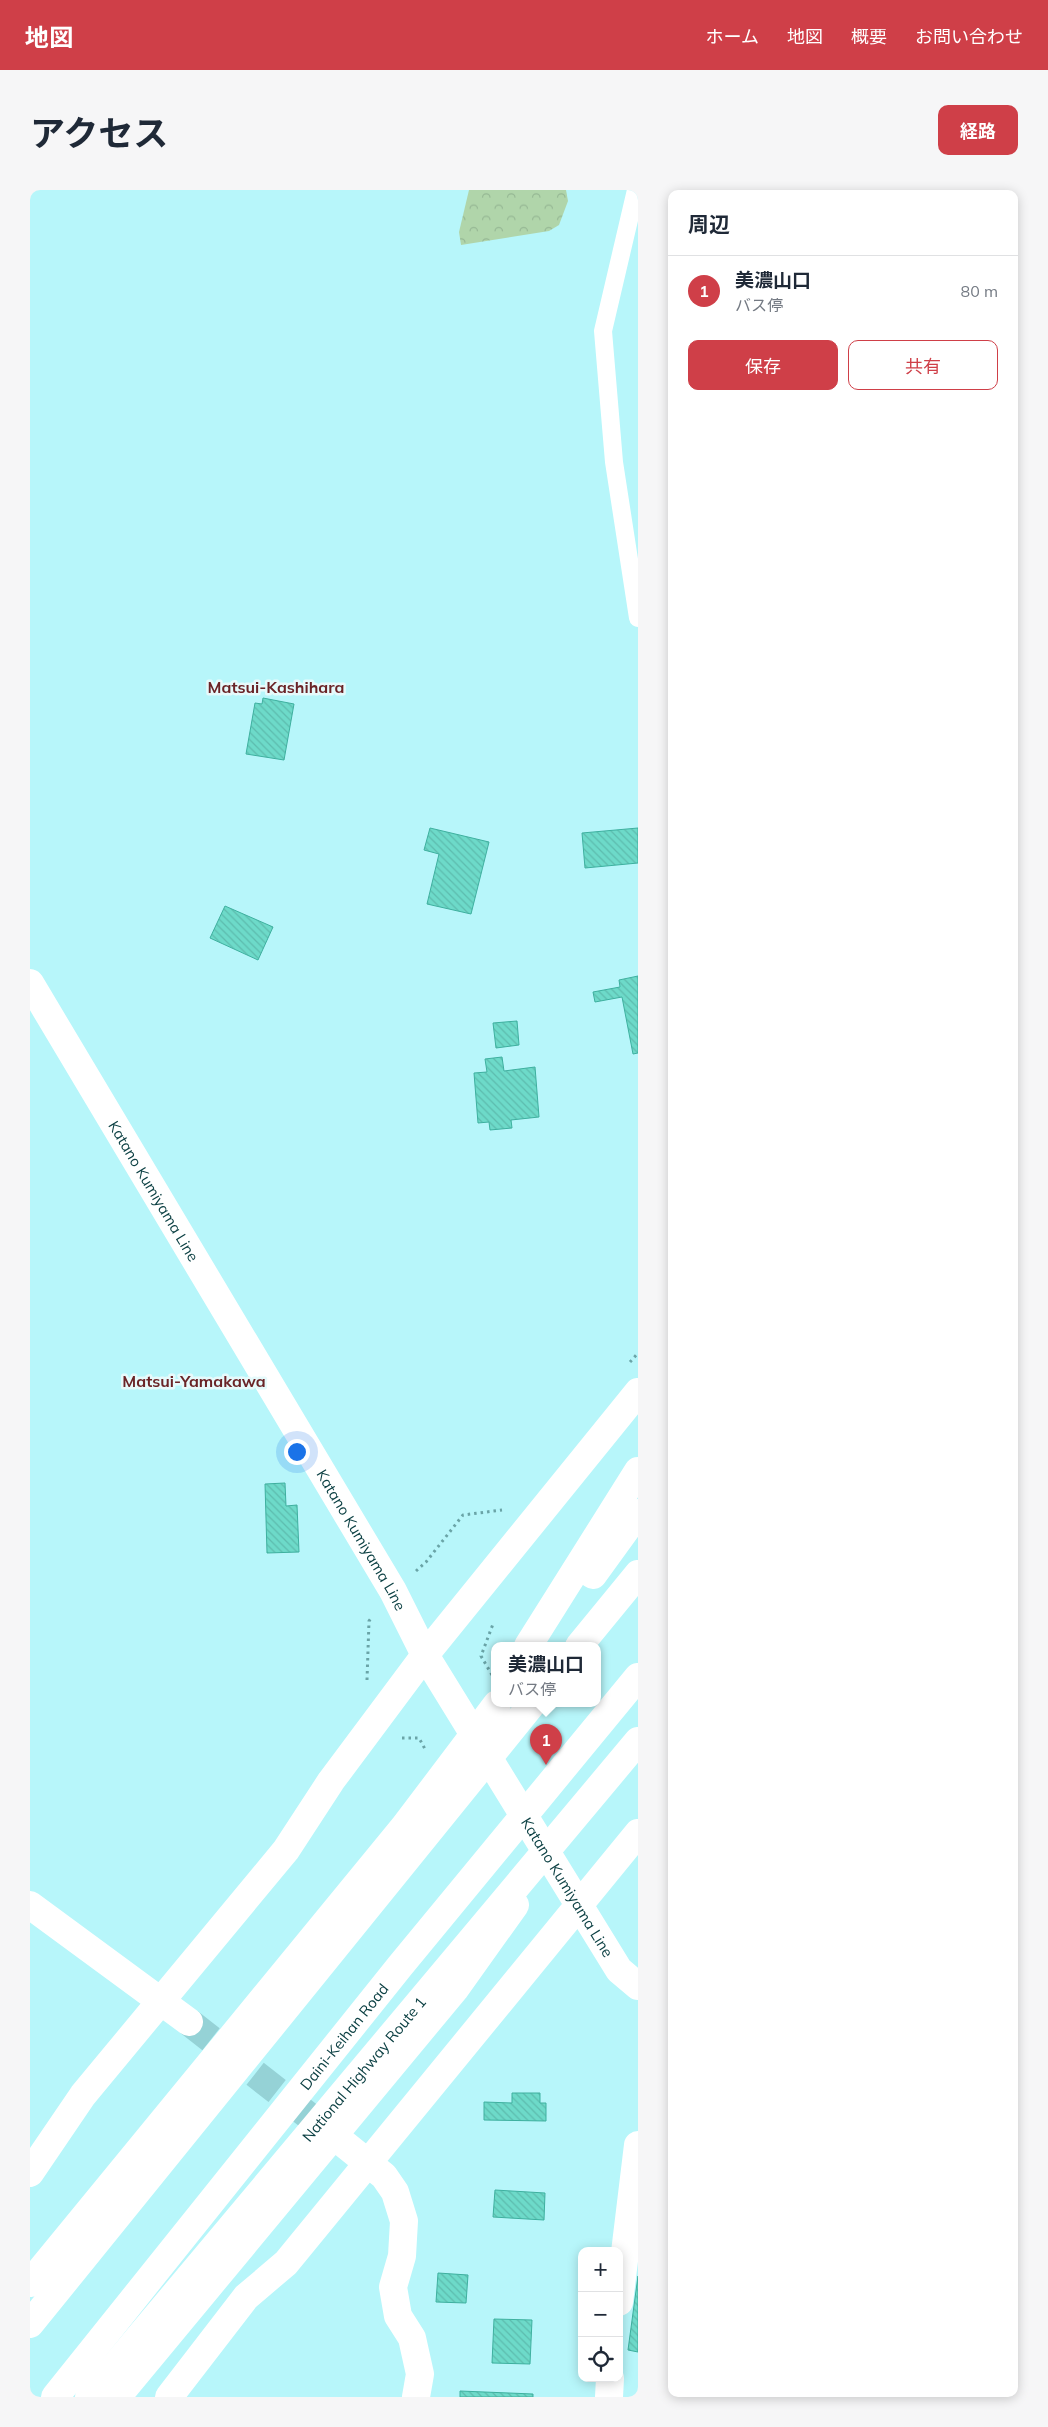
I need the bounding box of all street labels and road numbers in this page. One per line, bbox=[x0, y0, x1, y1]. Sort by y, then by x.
street label: Katano Kumiyama Line bbox=[105, 1117, 203, 1265]
street label: Katano Kumiyama Line bbox=[313, 1466, 411, 1613]
street label: Katano Kumiyama Line bbox=[518, 1814, 618, 1960]
street label: Daini-Keihan Road bbox=[295, 1979, 392, 2093]
street label: National Highway Route 1 bbox=[298, 1992, 430, 2145]

